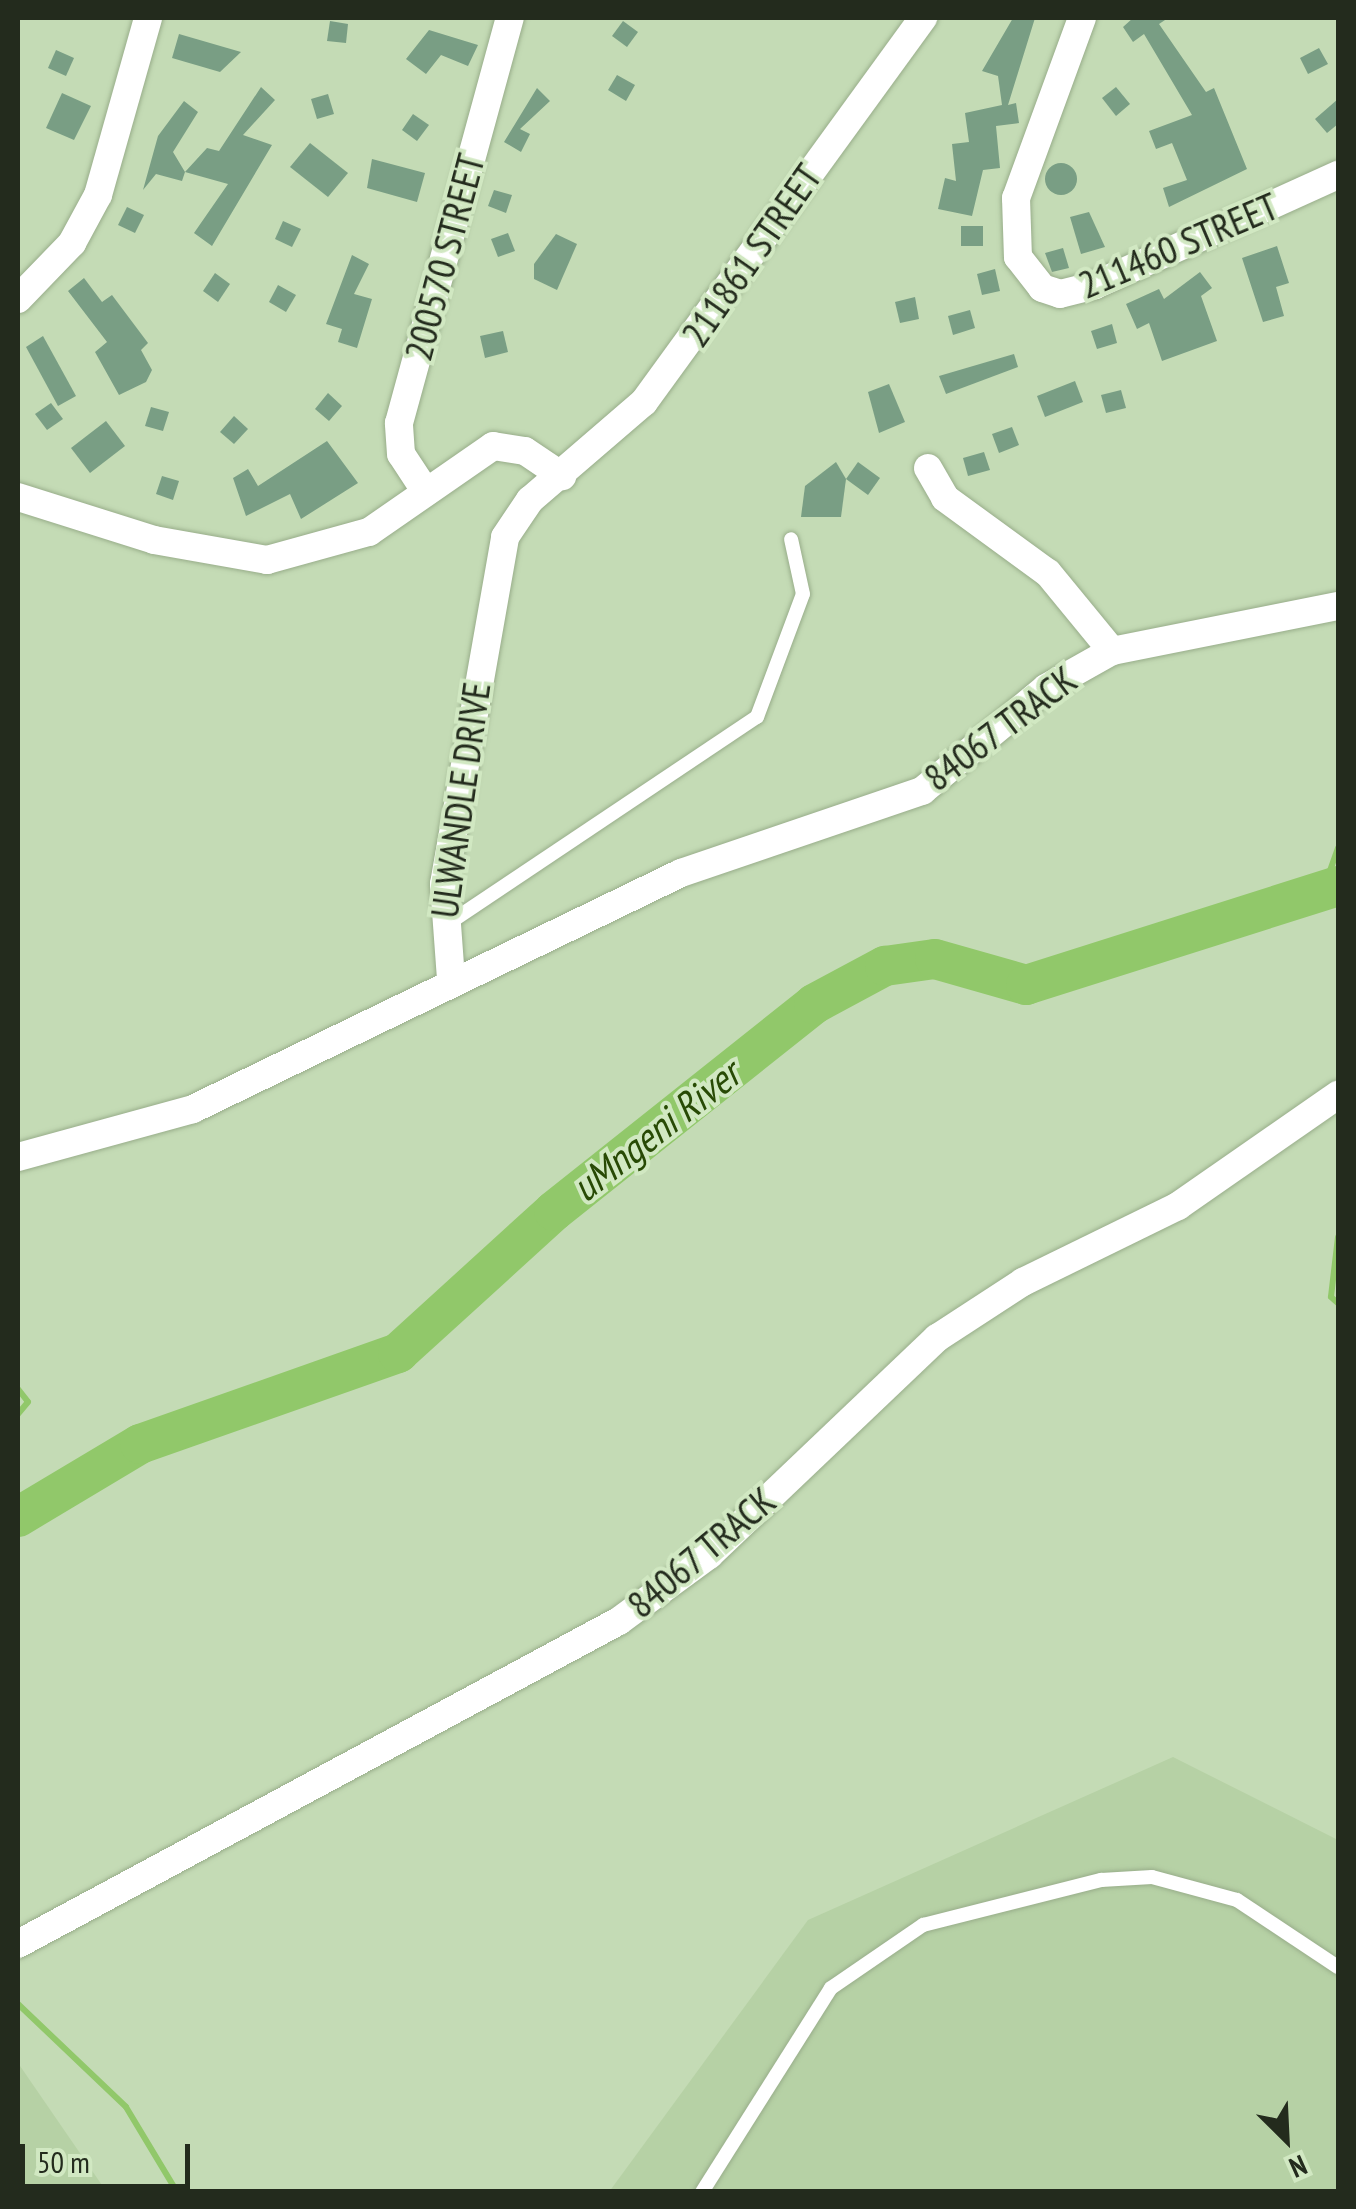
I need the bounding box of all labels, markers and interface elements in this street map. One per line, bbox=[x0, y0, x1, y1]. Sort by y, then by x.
street label: 200570 STREET bbox=[395, 149, 493, 365]
street label: 211861 STREET bbox=[672, 155, 830, 355]
street label: 211460 STREET bbox=[1072, 183, 1284, 307]
street label: 84067 TRACK bbox=[914, 655, 1086, 801]
street label: ULWANDLE DRIVE bbox=[421, 679, 499, 921]
water label: uMngeni River bbox=[562, 1050, 748, 1210]
street label: 84067 TRACK bbox=[617, 1476, 785, 1628]
north arrow bbox=[1236, 2089, 1336, 2189]
scale bar bbox=[25, 2124, 195, 2186]
text: 50 m bbox=[37, 2142, 90, 2181]
text: N bbox=[1284, 2147, 1313, 2187]

